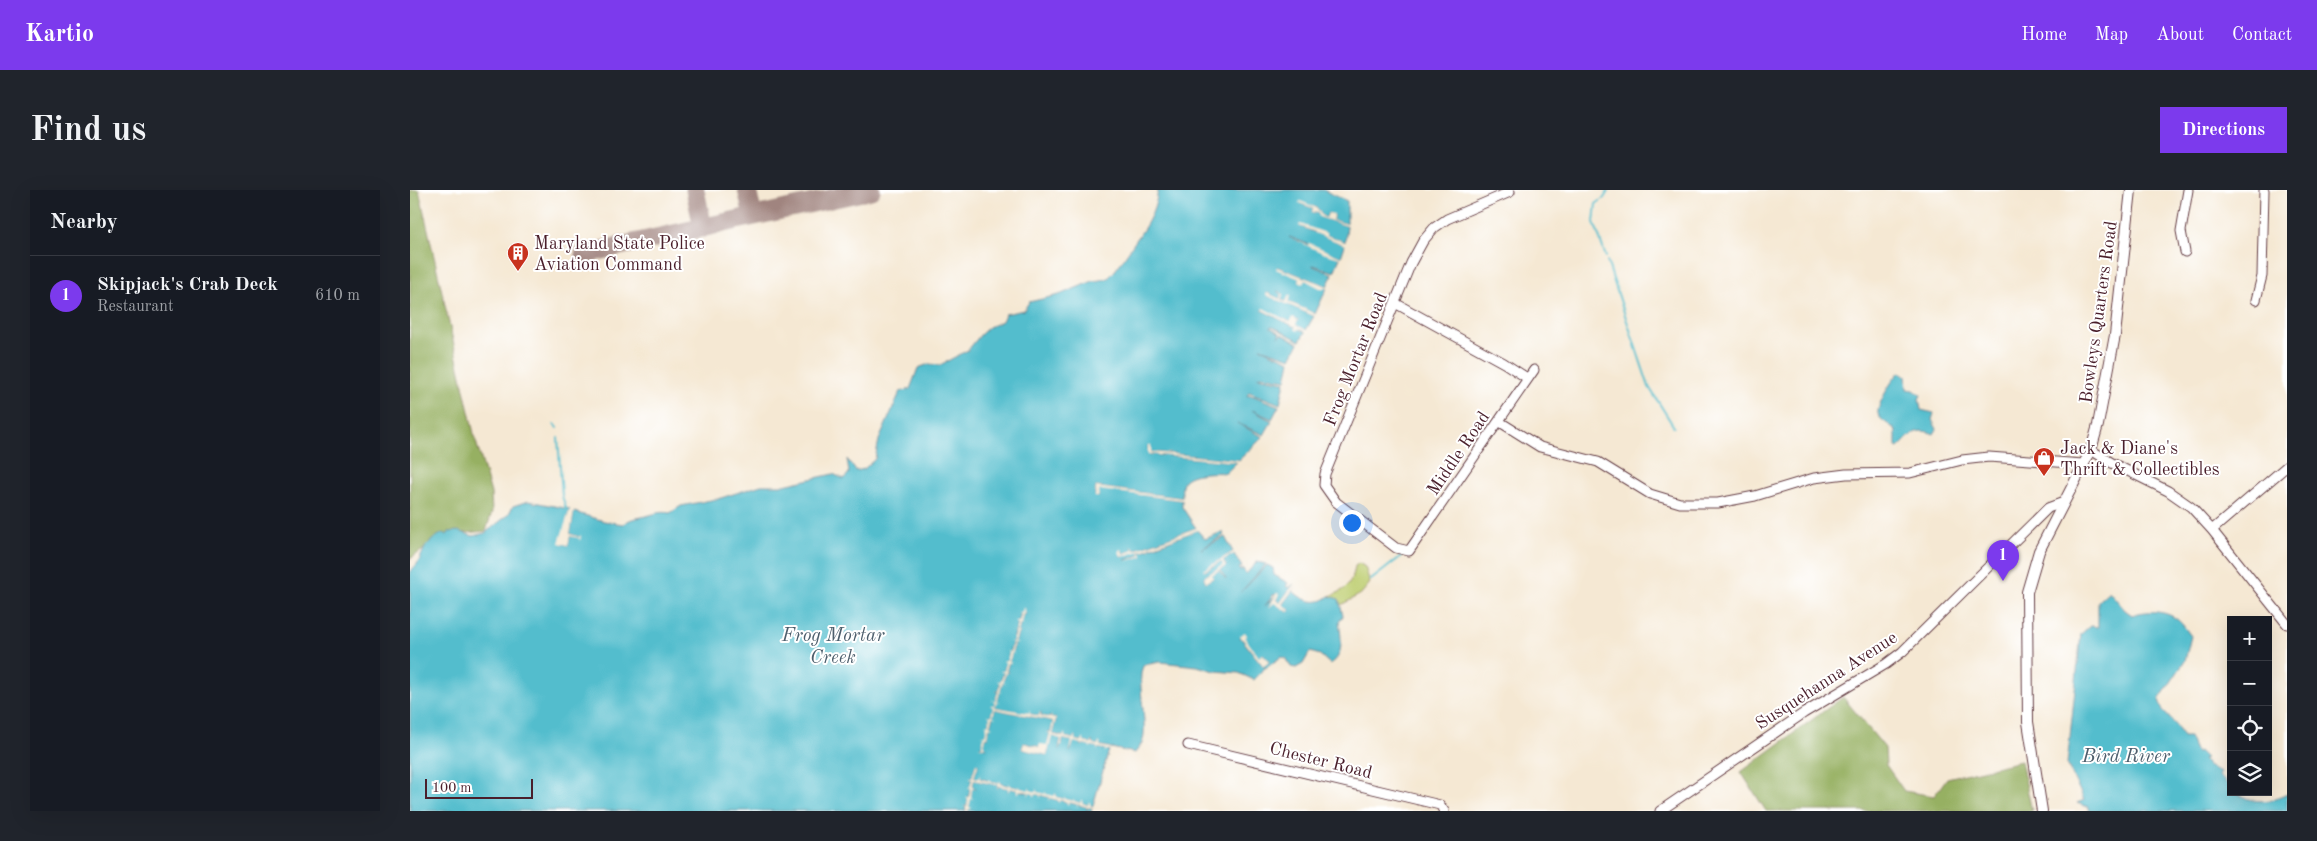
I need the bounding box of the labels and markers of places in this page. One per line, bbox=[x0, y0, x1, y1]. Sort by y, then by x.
place label: Maryland State Police Aviation Command bbox=[534, 235, 705, 274]
building icon: Maryland State Police Aviation Command bbox=[506, 241, 530, 272]
place label: Jack & Diane's Thrift & Collectibles bbox=[2060, 440, 2220, 479]
shop icon: Jack & Diane's Thrift & Collectibles bbox=[2032, 446, 2056, 477]
pin: 1 bbox=[1987, 540, 2019, 581]

